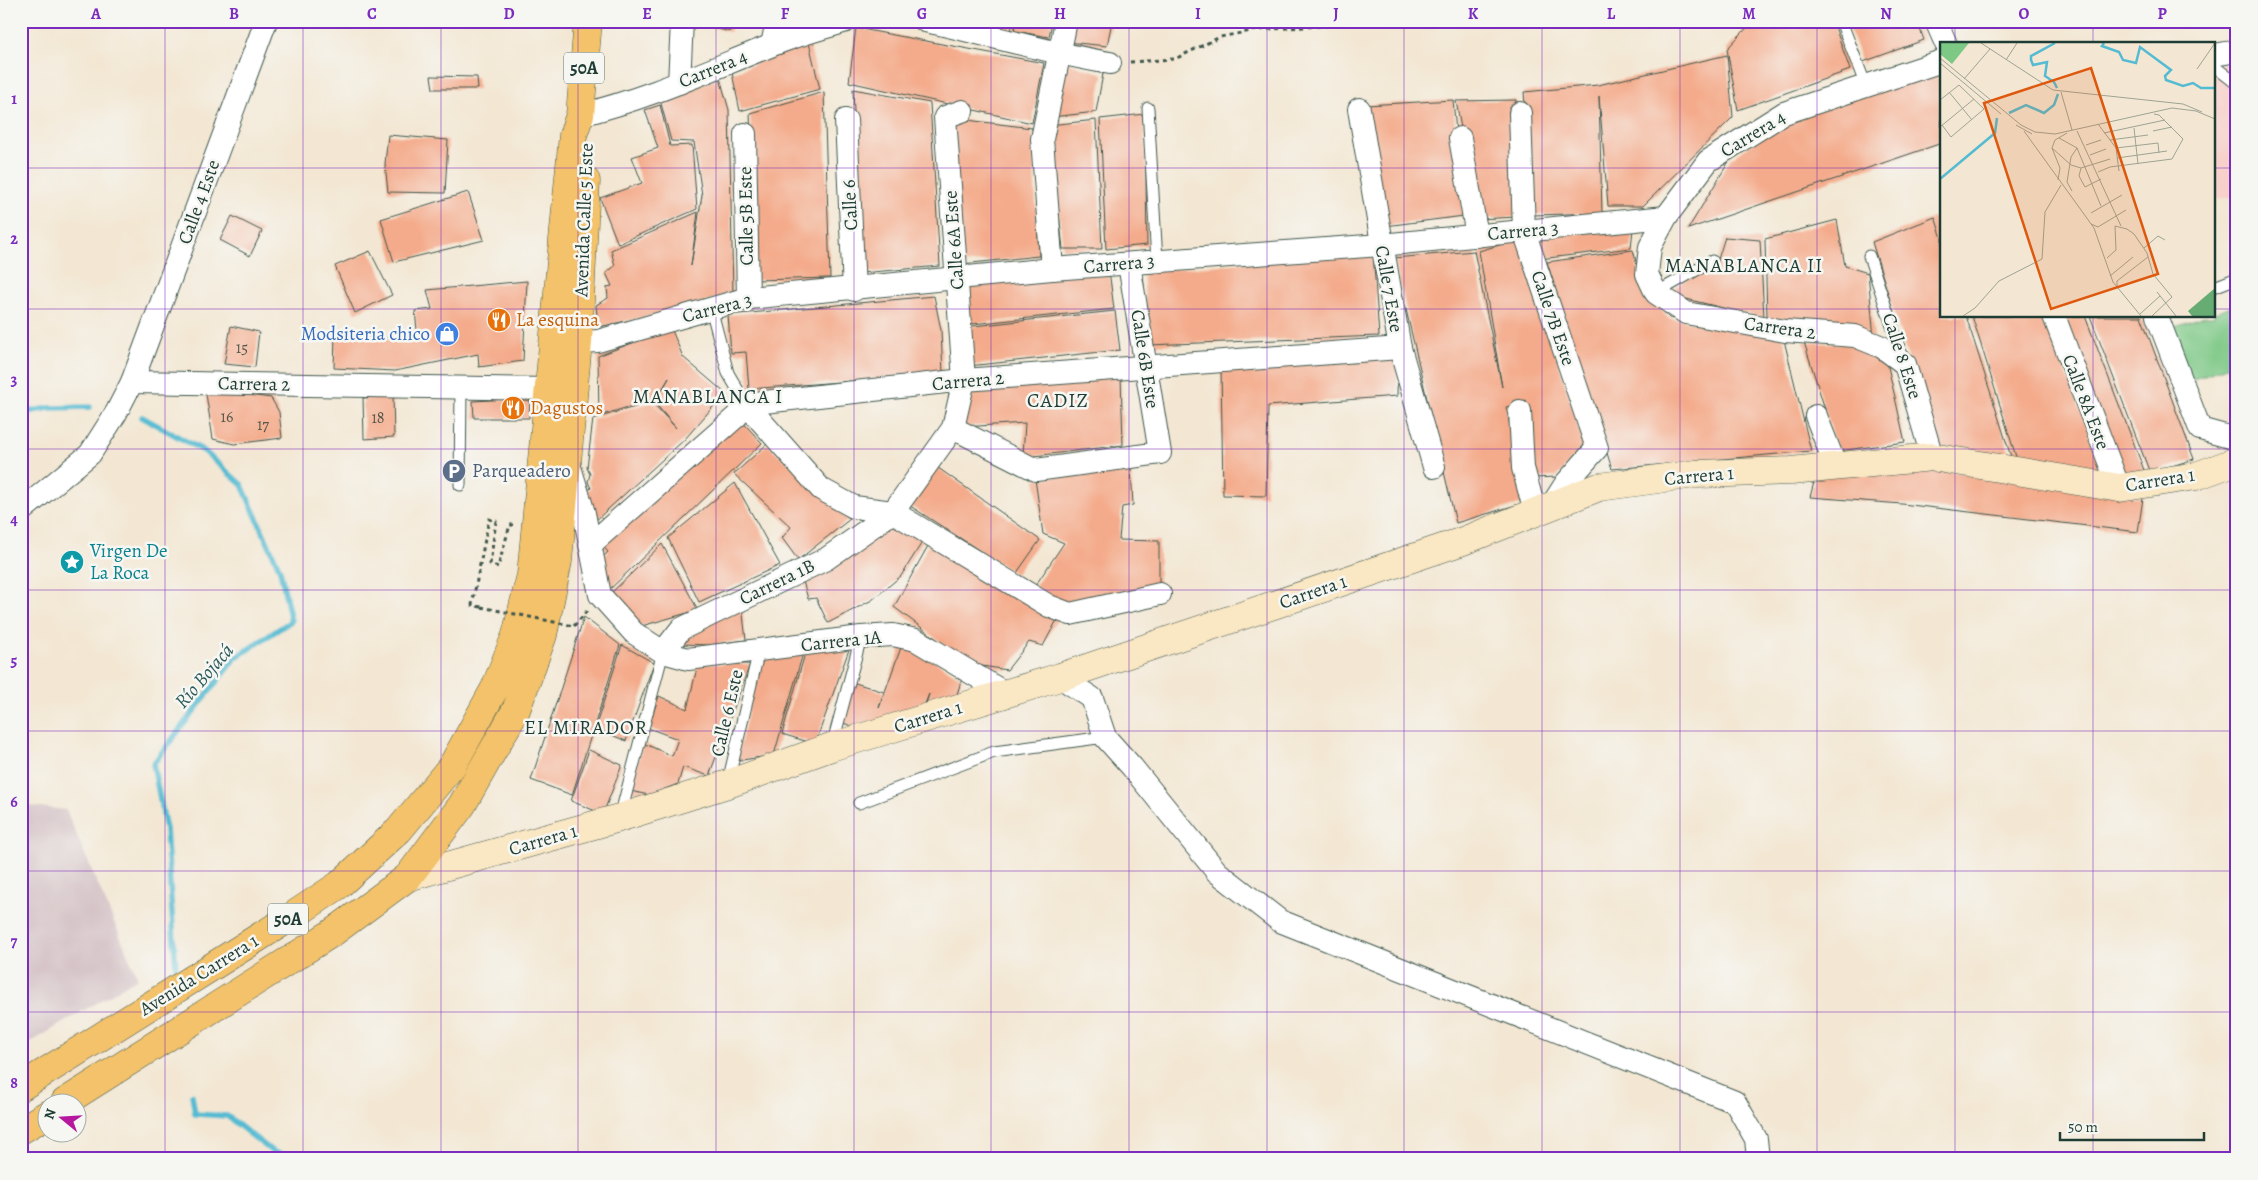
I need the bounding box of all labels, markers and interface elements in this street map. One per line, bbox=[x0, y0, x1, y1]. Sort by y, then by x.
text: A bbox=[90, 3, 102, 25]
text: B bbox=[229, 3, 239, 25]
text: C bbox=[367, 3, 377, 25]
text: D bbox=[503, 3, 515, 25]
text: E bbox=[642, 3, 652, 25]
text: F bbox=[781, 3, 790, 25]
text: G bbox=[917, 3, 927, 25]
text: H bbox=[1054, 3, 1066, 25]
text: I bbox=[1195, 3, 1201, 25]
text: J bbox=[1333, 3, 1339, 25]
text: K bbox=[1468, 3, 1479, 25]
text: L bbox=[1607, 3, 1616, 25]
text: M bbox=[1742, 3, 1756, 25]
text: N bbox=[1880, 3, 1892, 25]
text: O bbox=[2019, 3, 2030, 25]
text: P bbox=[2157, 3, 2167, 25]
inset map bbox=[1940, 42, 2216, 318]
street label: Carrera 4 bbox=[675, 43, 752, 95]
road number: 50A bbox=[564, 52, 604, 84]
text: 1 bbox=[11, 88, 17, 110]
street label: Carrera 4 bbox=[1715, 104, 1791, 164]
street label: Avenida Calle 5 Este bbox=[568, 143, 600, 298]
street label: Calle 4 Este bbox=[172, 156, 226, 248]
street label: Calle 5B Este bbox=[732, 166, 760, 266]
street label: Calle 6 bbox=[836, 179, 864, 231]
street label: Calle 6A Este bbox=[938, 189, 970, 291]
street label: Carrera 3 bbox=[1486, 215, 1560, 247]
text: 2 bbox=[10, 228, 18, 250]
street label: Calle 7 Este bbox=[1369, 244, 1409, 334]
street label: Carrera 3 bbox=[1082, 248, 1156, 280]
district label: MANABLANCA II bbox=[1665, 252, 1823, 279]
street label: Calle 7B Este bbox=[1525, 267, 1581, 369]
street label: Carrera 3 bbox=[679, 287, 755, 329]
restaurant icon: La esquina bbox=[486, 307, 512, 333]
place label: La esquina bbox=[516, 307, 599, 333]
street label: Calle 6B Este bbox=[1124, 308, 1166, 410]
street label: Carrera 2 bbox=[1742, 310, 1818, 346]
street label: Calle 8 Este bbox=[1876, 310, 1928, 402]
place label: Modsiteria chico bbox=[301, 321, 430, 347]
shop icon: Modsiteria chico bbox=[434, 321, 460, 347]
house number: 15 bbox=[236, 337, 248, 359]
street label: Calle 8A Este bbox=[2056, 351, 2116, 453]
street label: Carrera 2 bbox=[931, 365, 1005, 397]
text: 3 bbox=[11, 369, 18, 391]
street label: Carrera 2 bbox=[218, 370, 290, 398]
district label: MANABLANCA I bbox=[633, 383, 783, 410]
district label: CADIZ bbox=[1027, 387, 1089, 414]
restaurant icon: Dagustos bbox=[500, 395, 526, 421]
place label: Dagustos bbox=[530, 395, 603, 421]
house number: 16 bbox=[221, 406, 233, 428]
house number: 18 bbox=[371, 407, 385, 429]
house number: 17 bbox=[257, 414, 269, 436]
parking icon: Parqueadero bbox=[441, 458, 467, 484]
place label: Parqueadero bbox=[472, 458, 571, 484]
street label: Carrera 1 bbox=[1663, 460, 1735, 492]
street label: Carrera 1 bbox=[2123, 462, 2197, 498]
text: 4 bbox=[10, 509, 18, 531]
place label: Virgen De La Roca bbox=[89, 538, 168, 586]
place icon: Virgen De La Roca bbox=[59, 549, 85, 575]
street label: Carrera 1B bbox=[735, 553, 819, 611]
street label: Carrera 1 bbox=[1276, 568, 1351, 616]
street label: Carrera 1A bbox=[799, 624, 883, 658]
water label: Río Bojacá bbox=[168, 638, 240, 714]
text: 5 bbox=[11, 650, 18, 672]
street label: Calle 6 Este bbox=[704, 667, 750, 759]
street label: Carrera 1 bbox=[891, 694, 966, 740]
district label: EL MIRADOR bbox=[524, 714, 648, 741]
text: 6 bbox=[10, 791, 18, 813]
street label: Carrera 1 bbox=[506, 818, 581, 862]
road number: 50A bbox=[268, 904, 308, 934]
street label: Avenida Carrera 1 bbox=[134, 928, 264, 1023]
text: 7 bbox=[11, 931, 18, 953]
text: 8 bbox=[10, 1072, 18, 1094]
north arrow bbox=[38, 1092, 88, 1142]
text: N bbox=[40, 1106, 61, 1122]
scale bar bbox=[2060, 1110, 2204, 1142]
text: 50 m bbox=[2068, 1117, 2098, 1137]

